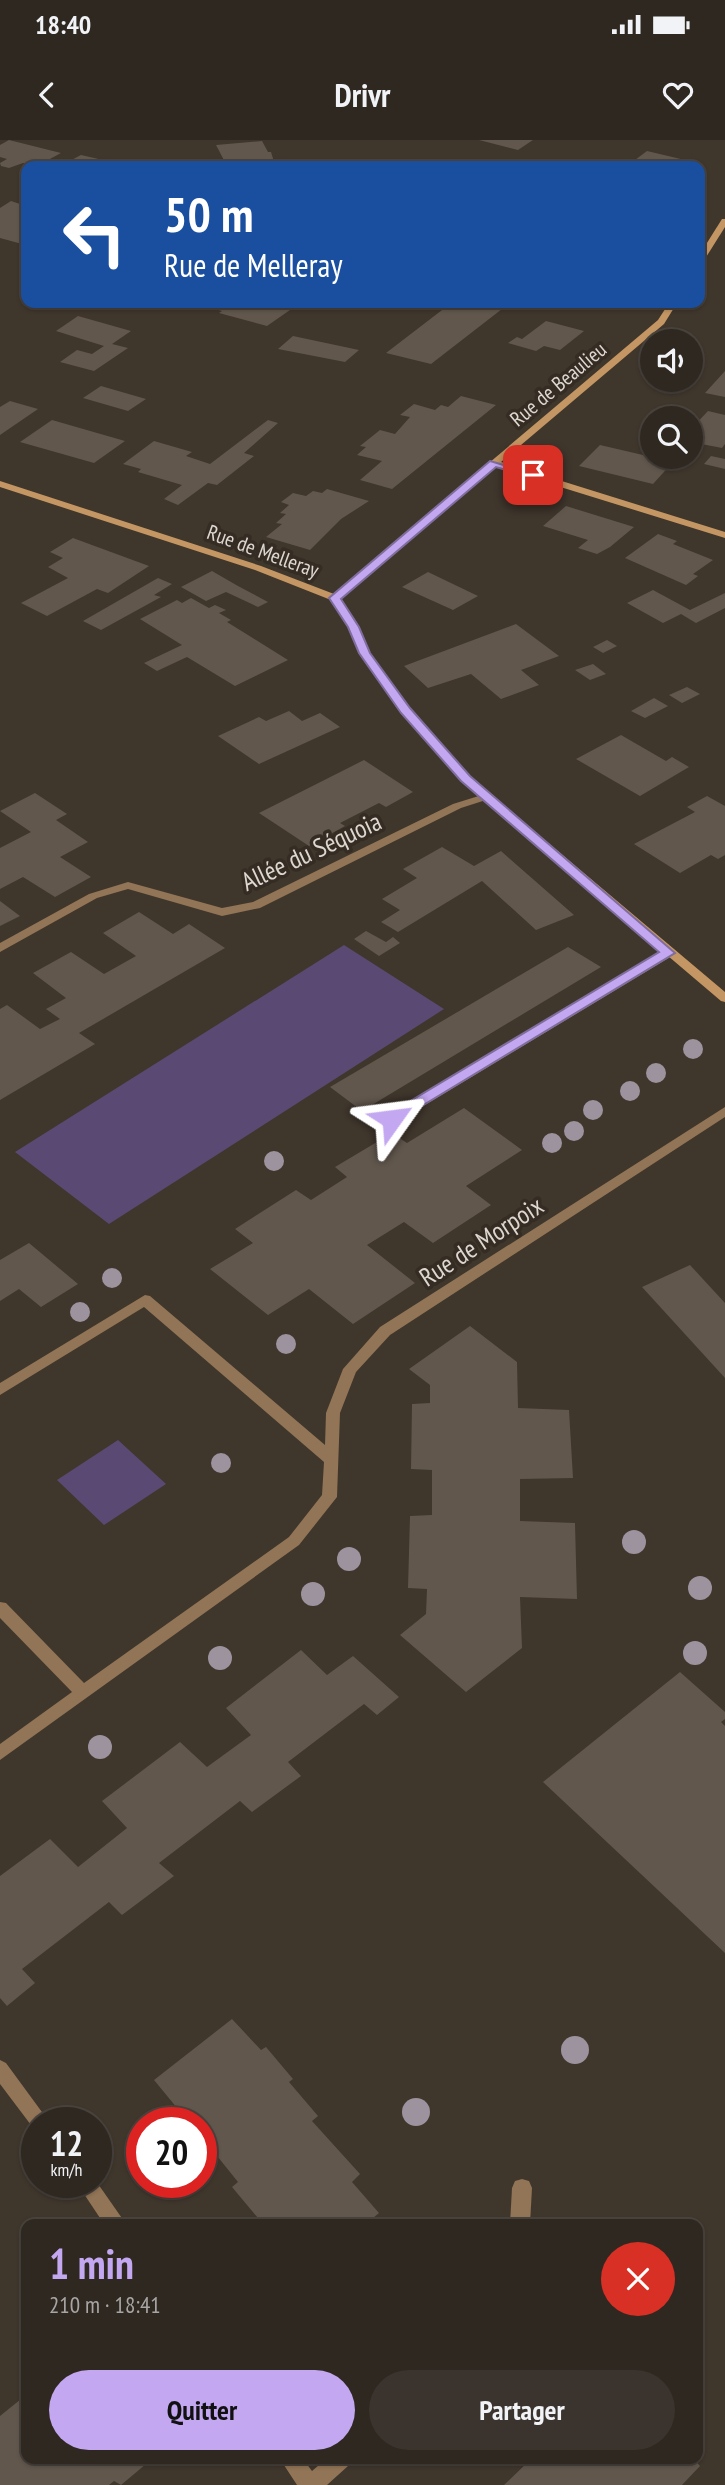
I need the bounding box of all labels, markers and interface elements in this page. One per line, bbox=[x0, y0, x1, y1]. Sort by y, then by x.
text: 18:40 bbox=[35, 8, 91, 41]
text: Drivr bbox=[335, 74, 390, 116]
icon: back bbox=[28, 76, 66, 114]
icon: heart bbox=[659, 76, 697, 114]
text: 50 m bbox=[164, 182, 253, 246]
icon: left bbox=[49, 189, 140, 280]
text: Rue de Melleray bbox=[164, 244, 342, 286]
map controls bbox=[640, 329, 703, 469]
button: sound bbox=[640, 329, 703, 392]
street label: Rue de Beaulieu bbox=[504, 336, 612, 432]
button: search bbox=[640, 406, 703, 469]
pin bbox=[503, 445, 563, 505]
icon: arrive bbox=[514, 456, 552, 494]
street label: Rue de Melleray bbox=[203, 518, 323, 584]
street label: Allée du Séquoia bbox=[236, 804, 386, 898]
position arrow bbox=[355, 1082, 429, 1156]
street label: Rue de Morpoix bbox=[413, 1189, 549, 1293]
speed limit sign: 20 bbox=[126, 2107, 217, 2198]
text: 12 bbox=[50, 2120, 83, 2166]
text: km/h bbox=[51, 2158, 82, 2181]
text: 1 min bbox=[49, 2236, 134, 2291]
button: close bbox=[601, 2242, 675, 2316]
text: 210 m · 18:41 bbox=[49, 2290, 161, 2319]
button: Quitter bbox=[49, 2370, 355, 2450]
button: Partager bbox=[369, 2370, 675, 2450]

